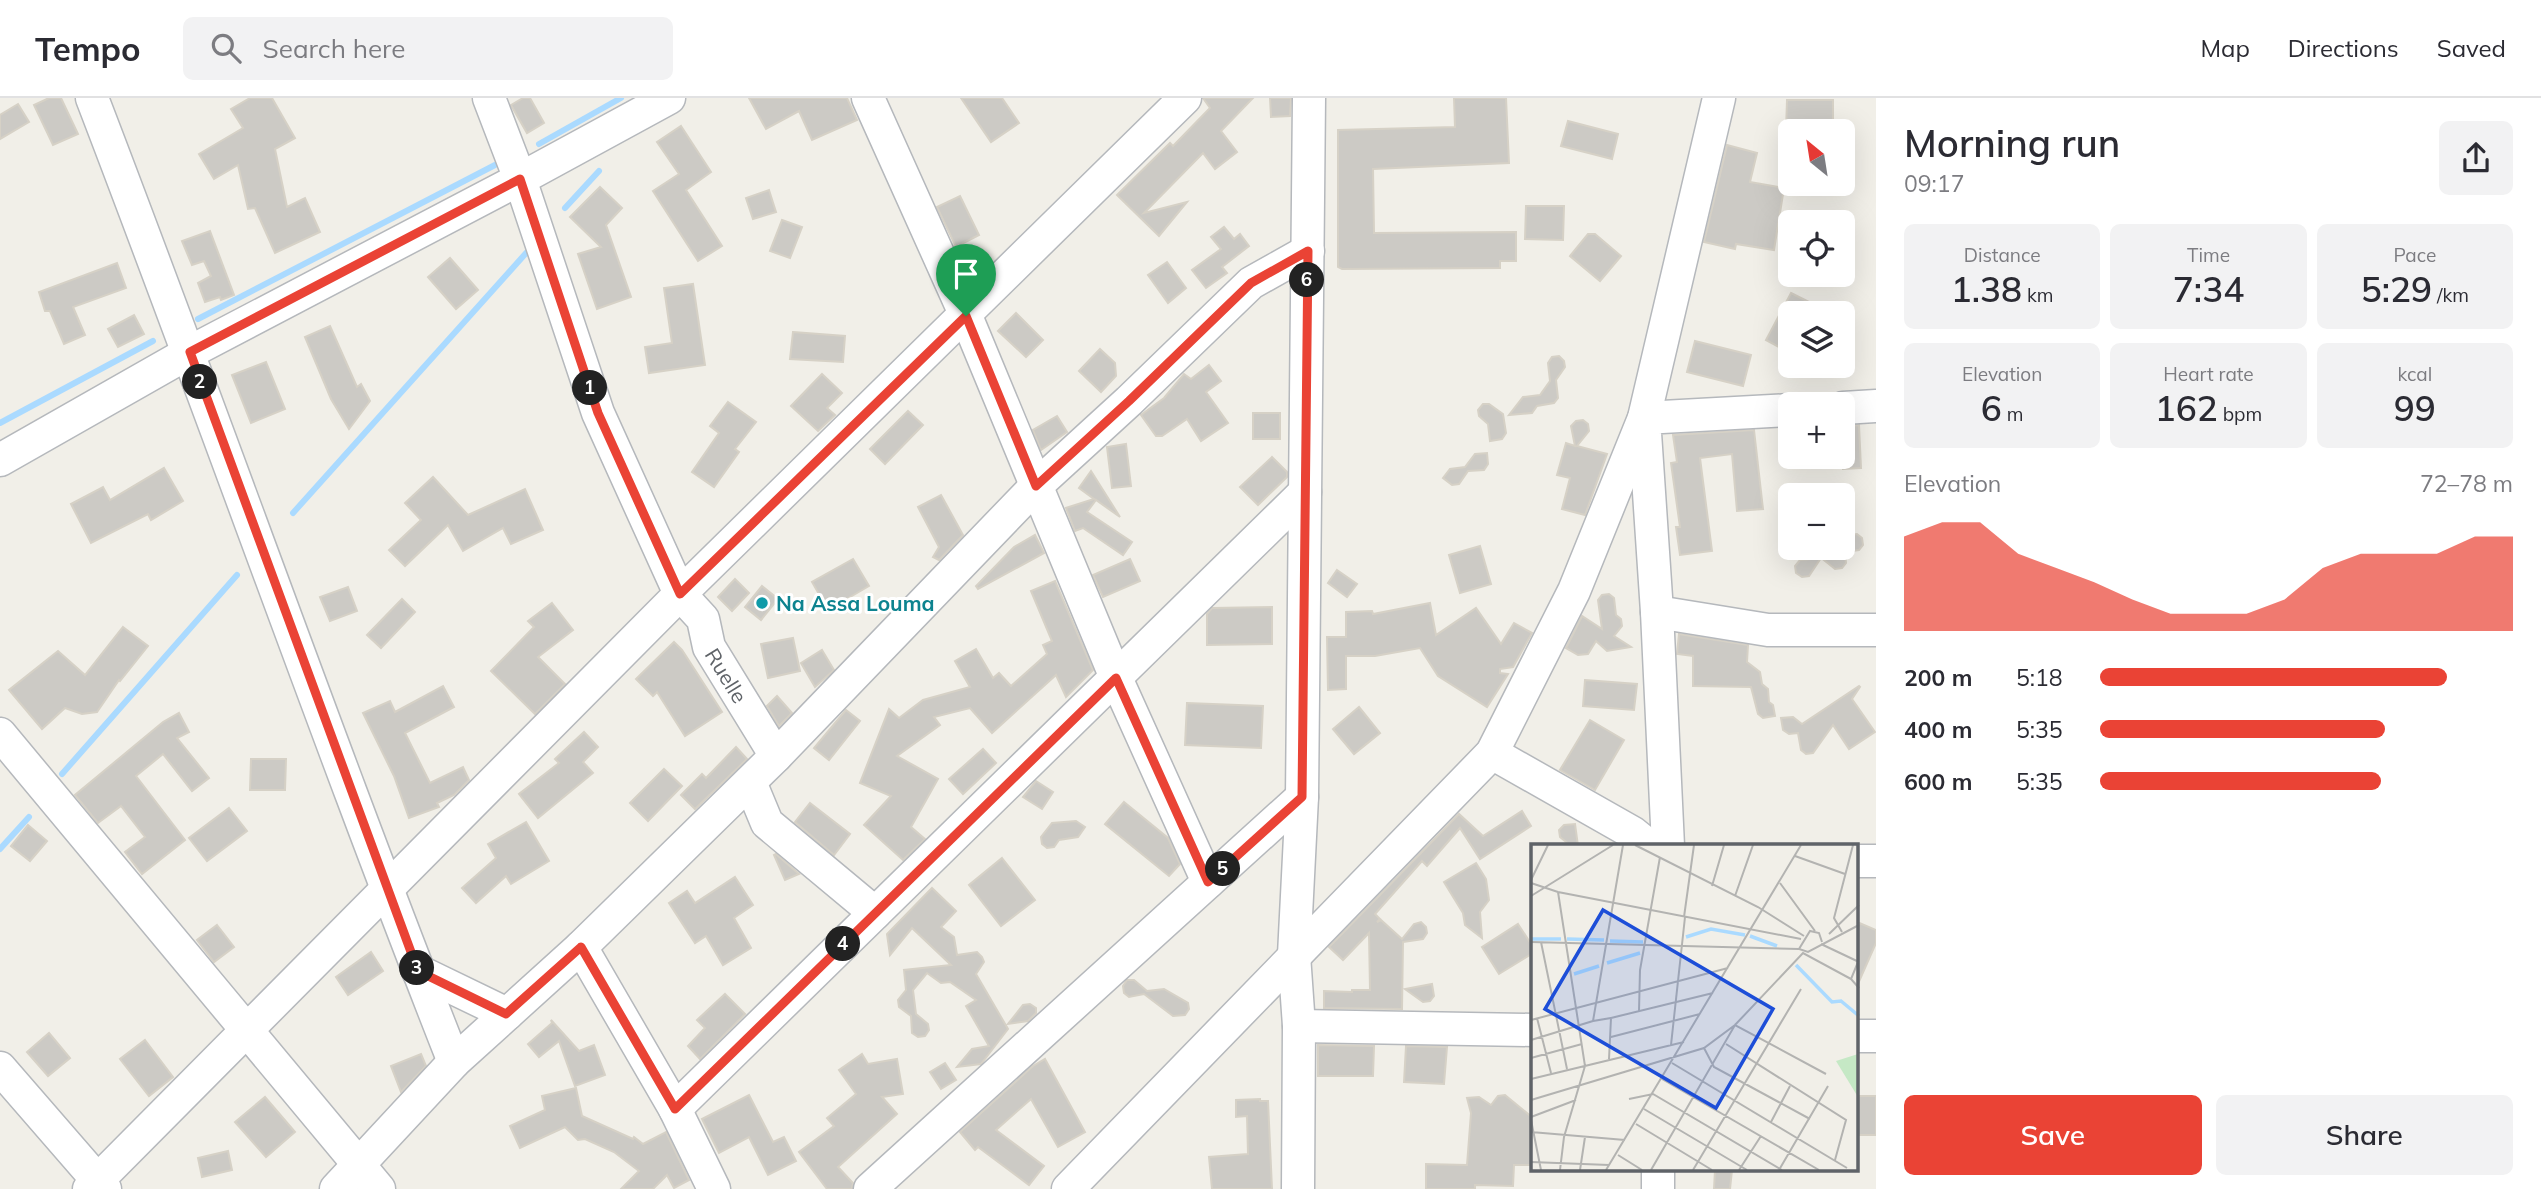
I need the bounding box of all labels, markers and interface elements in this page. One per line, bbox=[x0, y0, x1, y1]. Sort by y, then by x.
search box bbox=[183, 17, 673, 80]
text: Tempo bbox=[35, 28, 141, 69]
icon: search bbox=[207, 29, 245, 67]
text: Search here bbox=[263, 32, 406, 65]
text: Map bbox=[2200, 33, 2250, 63]
text: Directions bbox=[2288, 33, 2399, 63]
text: Saved bbox=[2437, 33, 2506, 63]
north arrow bbox=[1778, 119, 1855, 196]
map controls bbox=[1778, 119, 1855, 560]
text: Morning run bbox=[1904, 119, 2120, 167]
button: share bbox=[2439, 121, 2513, 195]
text: 09:17 bbox=[1904, 169, 1964, 198]
button: locate bbox=[1778, 210, 1855, 287]
text: Distance bbox=[1964, 243, 2041, 267]
text: Time bbox=[2187, 243, 2230, 267]
text: Pace bbox=[2393, 243, 2436, 267]
pin bbox=[936, 244, 996, 316]
icon: arrive bbox=[947, 255, 985, 293]
pin: 6 bbox=[1290, 262, 1324, 298]
text: 6 bbox=[1301, 267, 1312, 291]
text: 1.38 bbox=[1951, 267, 2022, 311]
text: 7:34 bbox=[2173, 267, 2244, 311]
text: 5:29 bbox=[2361, 267, 2432, 311]
text: km bbox=[2022, 283, 2054, 307]
text: /km bbox=[2432, 283, 2469, 307]
button: layers bbox=[1778, 301, 1855, 378]
text: Elevation bbox=[1962, 362, 2042, 386]
text: Heart rate bbox=[2163, 362, 2254, 386]
text: kcal bbox=[2397, 362, 2432, 386]
pin: 2 bbox=[182, 364, 218, 400]
text: 2 bbox=[194, 369, 205, 393]
pin: 1 bbox=[572, 370, 608, 406]
text: 1 bbox=[584, 375, 595, 399]
text: 6 bbox=[1981, 386, 2002, 430]
text: 162 bbox=[2155, 386, 2218, 430]
text: 99 bbox=[2394, 386, 2436, 430]
button: + bbox=[1778, 392, 1855, 469]
text: m bbox=[2002, 402, 2024, 426]
text: bpm bbox=[2218, 402, 2262, 426]
text: Elevation bbox=[1904, 469, 2001, 498]
text: 72–78 m bbox=[2420, 469, 2513, 498]
button: − bbox=[1778, 483, 1855, 560]
place label: Na Assa Louma bbox=[776, 590, 935, 616]
marker: Na Assa Louma bbox=[754, 595, 770, 611]
street label: Ruelle bbox=[700, 643, 753, 708]
text: 200 m bbox=[1904, 663, 1972, 692]
text: 5:18 bbox=[2016, 663, 2063, 692]
text: 400 m bbox=[1904, 715, 1972, 744]
text: 5:35 bbox=[2016, 715, 2063, 744]
text: 600 m bbox=[1904, 767, 1972, 796]
text: 5:35 bbox=[2016, 767, 2063, 796]
inset map bbox=[1531, 844, 1858, 1172]
pin: 5 bbox=[1206, 852, 1240, 886]
text: 5 bbox=[1217, 856, 1228, 880]
pin: 4 bbox=[826, 926, 860, 962]
text: 4 bbox=[837, 931, 848, 955]
pin: 3 bbox=[400, 950, 434, 986]
text: 3 bbox=[411, 955, 422, 979]
button: Save bbox=[1904, 1095, 2202, 1175]
button: Share bbox=[2216, 1095, 2513, 1175]

